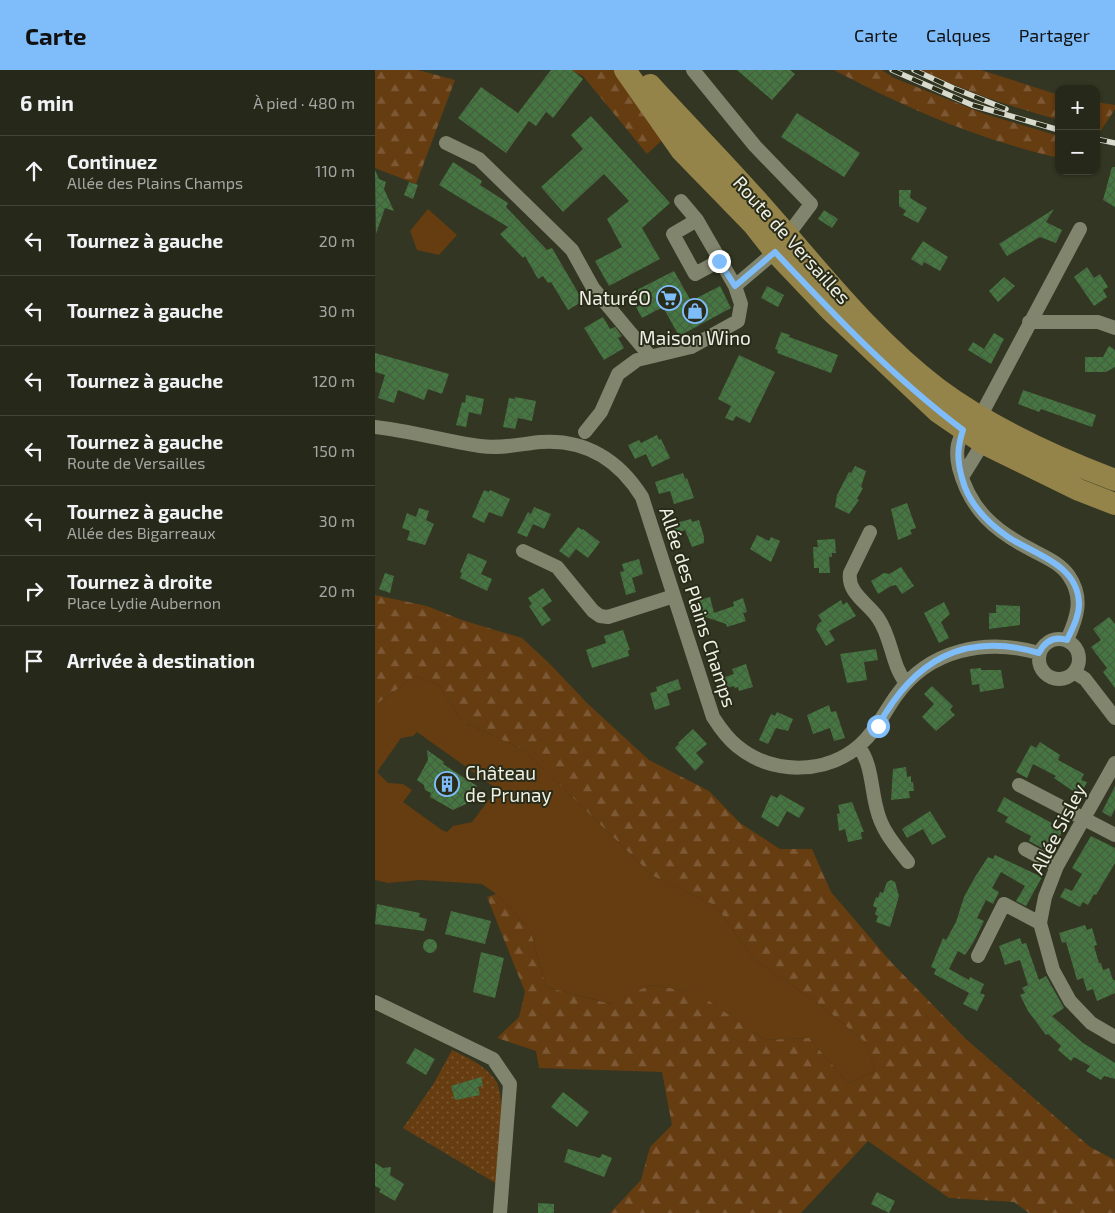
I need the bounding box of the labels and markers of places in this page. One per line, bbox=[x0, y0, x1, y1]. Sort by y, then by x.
supermarket icon: NaturéO bbox=[656, 285, 682, 311]
place label: NaturéO bbox=[579, 286, 651, 309]
shop icon: Maison Wino bbox=[682, 298, 708, 324]
place label: Maison Wino bbox=[639, 326, 751, 349]
place label: Château de Prunay bbox=[465, 761, 552, 806]
building icon: Château de Prunay bbox=[434, 771, 460, 797]

